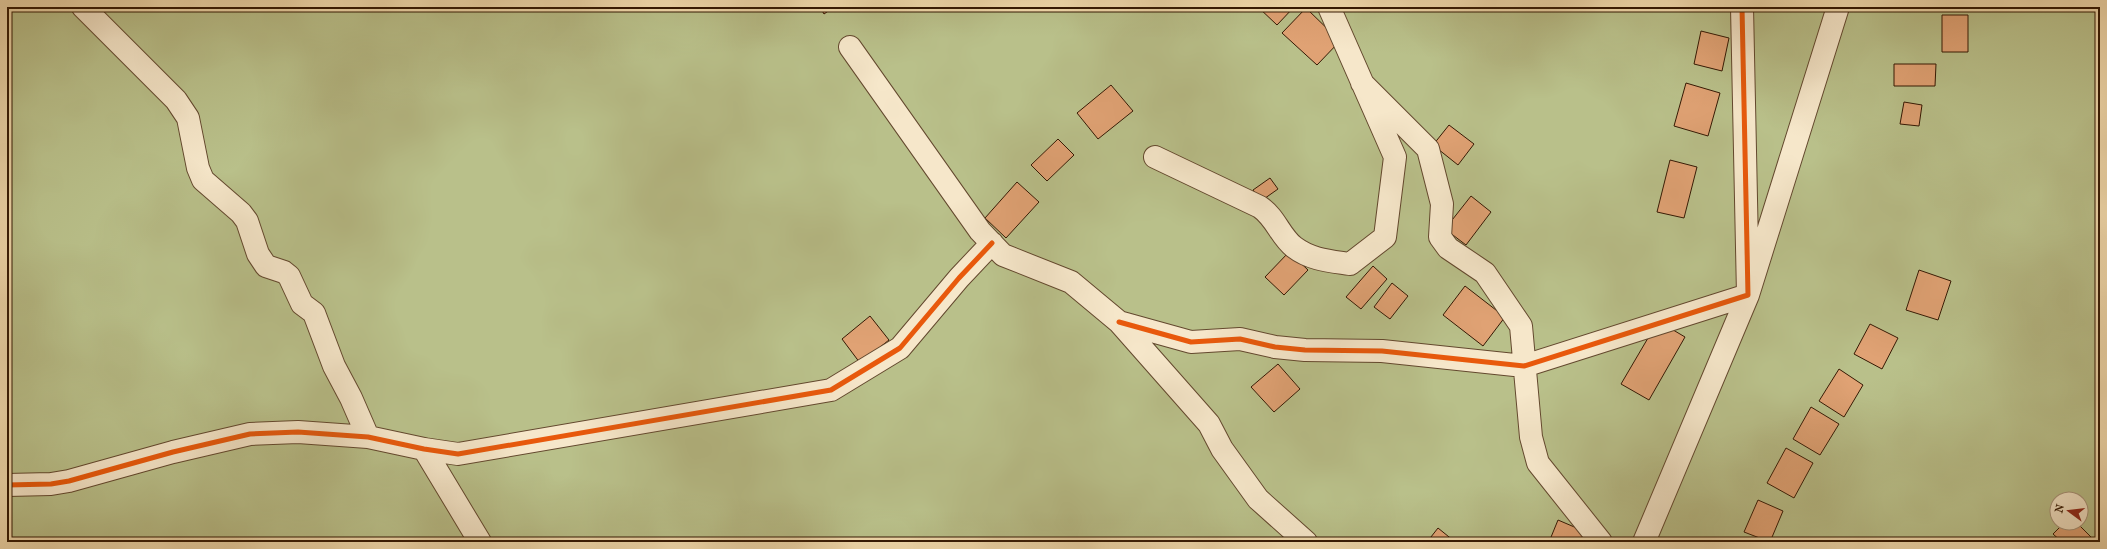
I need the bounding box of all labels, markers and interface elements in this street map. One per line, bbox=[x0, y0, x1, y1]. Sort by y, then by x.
north arrow bbox=[2049, 491, 2089, 531]
text: N bbox=[2052, 502, 2067, 514]

